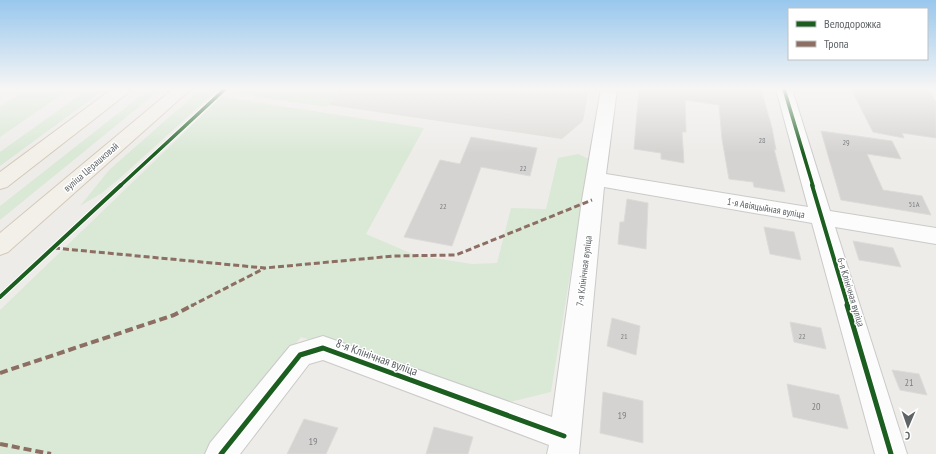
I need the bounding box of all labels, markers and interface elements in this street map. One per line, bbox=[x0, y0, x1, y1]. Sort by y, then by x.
legend bbox=[788, 8, 928, 60]
text: Велодорожка bbox=[824, 16, 881, 31]
text: Тропа bbox=[824, 36, 849, 51]
house number: 28 bbox=[758, 135, 766, 145]
house number: 29 bbox=[842, 137, 850, 147]
street label: вуліца Церашковай bbox=[61, 140, 121, 194]
house number: 22 bbox=[519, 163, 527, 173]
street label: 1-я Авіяцыйная вуліца bbox=[726, 195, 806, 221]
house number: 51А bbox=[909, 199, 920, 209]
house number: 22 bbox=[439, 201, 447, 211]
street label: 7-я Клінічная вуліца bbox=[573, 235, 595, 307]
street label: 6-я Клінічная вуліца bbox=[834, 256, 868, 328]
house number: 21 bbox=[620, 331, 628, 341]
house number: 22 bbox=[798, 331, 806, 341]
street label: 8-я Клінічная вуліца bbox=[334, 335, 420, 379]
house number: 21 bbox=[905, 376, 914, 389]
house number: 20 bbox=[812, 400, 821, 413]
north arrow bbox=[888, 406, 928, 446]
house number: 19 bbox=[618, 409, 627, 422]
text: С bbox=[905, 429, 910, 443]
house number: 19 bbox=[309, 435, 318, 448]

